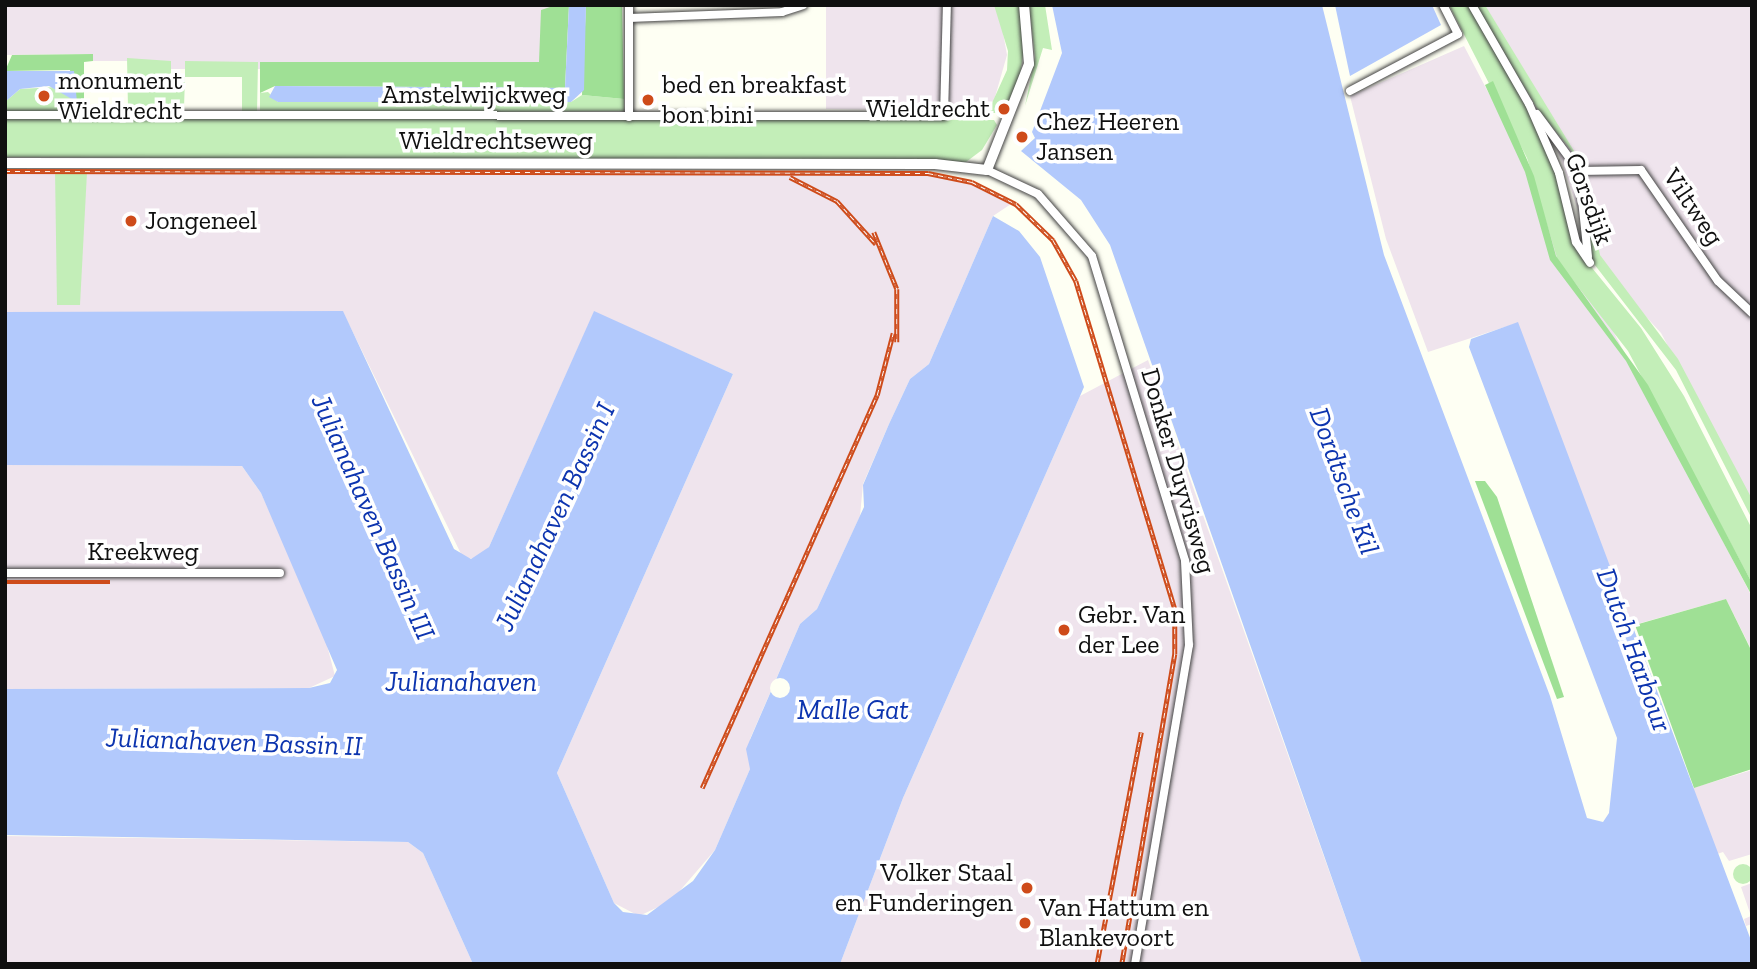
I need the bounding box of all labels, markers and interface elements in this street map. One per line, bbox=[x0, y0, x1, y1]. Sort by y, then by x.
place label: monument Wieldrecht bbox=[58, 65, 182, 126]
place label: bed en breakfast bon bini bbox=[662, 69, 846, 130]
street label: Amstelwijckweg bbox=[382, 79, 566, 111]
marker: monument Wieldrecht bbox=[36, 88, 52, 104]
marker: bed en breakfast bon bini bbox=[640, 92, 656, 108]
place label: Wieldrecht bbox=[866, 93, 990, 125]
marker: Wieldrecht bbox=[996, 101, 1012, 117]
place label: Chez Heeren Jansen bbox=[1036, 106, 1179, 168]
street label: Wieldrechtseweg bbox=[399, 125, 593, 157]
marker: Chez Heeren Jansen bbox=[1014, 129, 1030, 145]
street label: Gorsdijk bbox=[1558, 149, 1620, 249]
street label: Viltweg bbox=[1656, 163, 1730, 251]
place label: Jongeneel bbox=[145, 205, 257, 237]
marker: Jongeneel bbox=[123, 213, 139, 229]
street label: Donker Duyvisweg bbox=[1134, 365, 1222, 577]
water label: Julianahaven Bassin III bbox=[304, 389, 442, 645]
water label: Julianahaven Bassin I bbox=[487, 397, 623, 637]
water label: Dordtsche Kil bbox=[1302, 403, 1386, 559]
street label: Kreekweg bbox=[87, 536, 199, 568]
water label: Dutch Harbour bbox=[1589, 564, 1679, 736]
place label: Gebr. Van der Lee bbox=[1078, 599, 1186, 660]
marker: Gebr. Van der Lee bbox=[1056, 622, 1072, 638]
water label: Julianahaven bbox=[385, 665, 537, 699]
water label: Malle Gat bbox=[797, 693, 909, 727]
water label: Julianahaven Bassin II bbox=[105, 721, 363, 763]
place label: Volker Staal en Funderingen bbox=[835, 857, 1013, 918]
marker: Volker Staal en Funderingen bbox=[1019, 880, 1035, 896]
place label: Van Hattum en Blankevoort bbox=[1039, 892, 1209, 954]
marker: Van Hattum en Blankevoort bbox=[1017, 915, 1033, 931]

